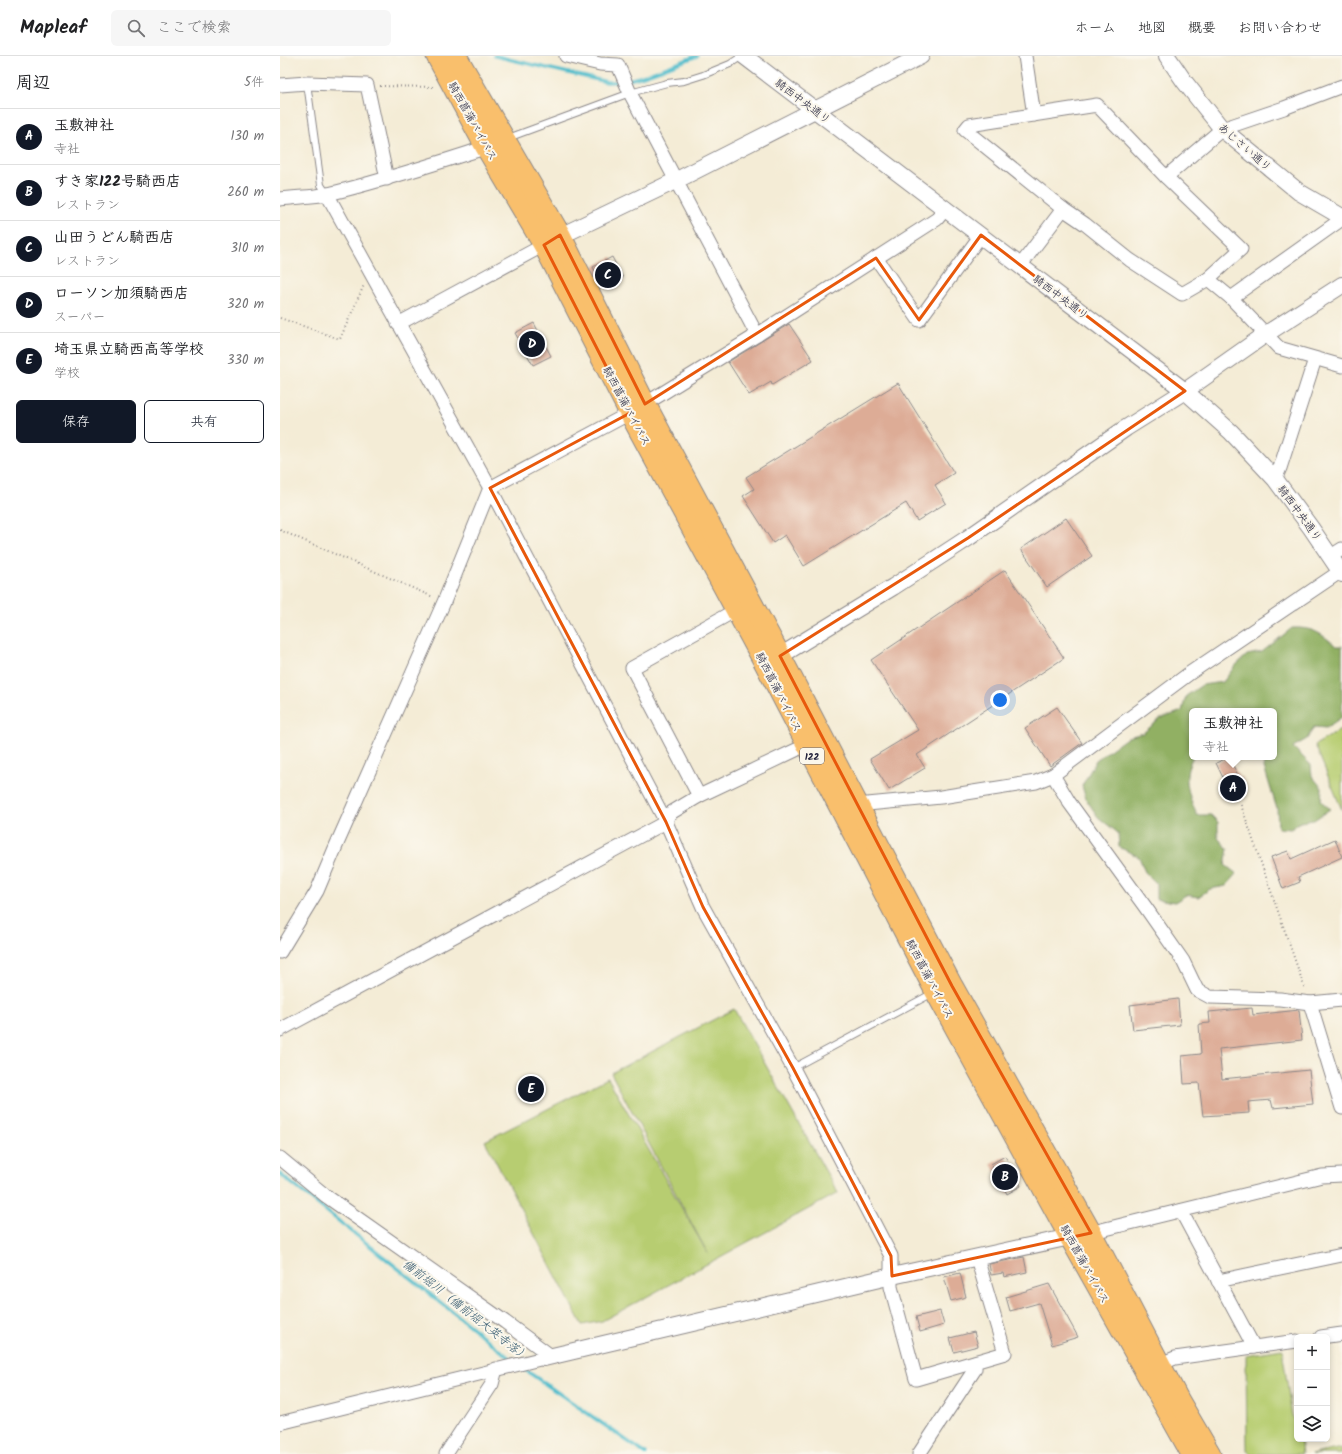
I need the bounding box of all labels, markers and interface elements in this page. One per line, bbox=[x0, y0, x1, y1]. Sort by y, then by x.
search box bbox=[111, 10, 391, 46]
text: Mapleaf bbox=[20, 13, 87, 43]
text: ここで検索 bbox=[157, 16, 232, 40]
icon: search bbox=[125, 17, 147, 39]
text: ホーム bbox=[1075, 17, 1116, 39]
text: 地図 bbox=[1138, 17, 1166, 39]
text: 概要 bbox=[1188, 17, 1216, 39]
text: お問い合わせ bbox=[1238, 17, 1322, 39]
text: 周辺 bbox=[16, 70, 50, 97]
text: 5件 bbox=[244, 72, 264, 93]
street label: 騎西中央通り bbox=[771, 75, 834, 129]
street label: 騎西菖蒲バイパス bbox=[443, 79, 501, 164]
text: 玉敷神社 bbox=[54, 114, 114, 138]
street label: あじさい通り bbox=[1214, 119, 1275, 176]
text: A bbox=[25, 126, 33, 147]
text: 130 m bbox=[230, 126, 264, 147]
text: 寺社 bbox=[54, 139, 80, 160]
text: すき家122号騎西店 bbox=[54, 170, 181, 194]
text: B bbox=[25, 182, 33, 203]
text: 260 m bbox=[227, 182, 264, 203]
text: レストラン bbox=[54, 195, 120, 216]
text: 山田うどん騎西店 bbox=[54, 226, 175, 250]
text: C bbox=[25, 238, 33, 259]
text: 310 m bbox=[230, 238, 264, 259]
text: レストラン bbox=[54, 251, 120, 272]
pin: C bbox=[595, 260, 621, 290]
street label: 騎西中央通り bbox=[1029, 271, 1092, 325]
text: ローソン加須騎西店 bbox=[54, 282, 189, 306]
text: D bbox=[25, 294, 33, 315]
text: 320 m bbox=[227, 294, 264, 315]
text: スーパー bbox=[54, 307, 105, 328]
pin: D bbox=[519, 329, 545, 359]
text: 埼玉県立騎西高等学校 bbox=[54, 338, 204, 362]
text: E bbox=[25, 350, 33, 371]
text: 330 m bbox=[227, 350, 264, 371]
text: 学校 bbox=[54, 363, 80, 384]
street label: 騎西菖蒲バイパス bbox=[598, 363, 655, 449]
button: 保存 bbox=[16, 400, 136, 443]
button: 共有 bbox=[144, 400, 264, 443]
street label: 騎西中央通り bbox=[1273, 482, 1326, 546]
street label: 騎西菖蒲バイパス bbox=[750, 649, 806, 736]
your location bbox=[990, 690, 1010, 710]
popup bbox=[1189, 708, 1277, 760]
text: 玉敷神社 bbox=[1203, 712, 1263, 736]
text: 寺社 bbox=[1203, 737, 1229, 758]
road number: 122 bbox=[800, 748, 824, 764]
pin: A bbox=[1220, 773, 1246, 803]
street label: 騎西菖蒲バイパス bbox=[901, 936, 958, 1022]
pin: E bbox=[518, 1074, 544, 1104]
pin: B bbox=[992, 1162, 1018, 1192]
street label: 騎西菖蒲バイパス bbox=[1055, 1222, 1113, 1307]
water label: 備前堀川（備前堀大英寺落） bbox=[398, 1255, 533, 1366]
map controls bbox=[1294, 1334, 1330, 1442]
button: + bbox=[1294, 1334, 1330, 1370]
button: − bbox=[1294, 1370, 1330, 1406]
button: layers bbox=[1294, 1406, 1330, 1442]

